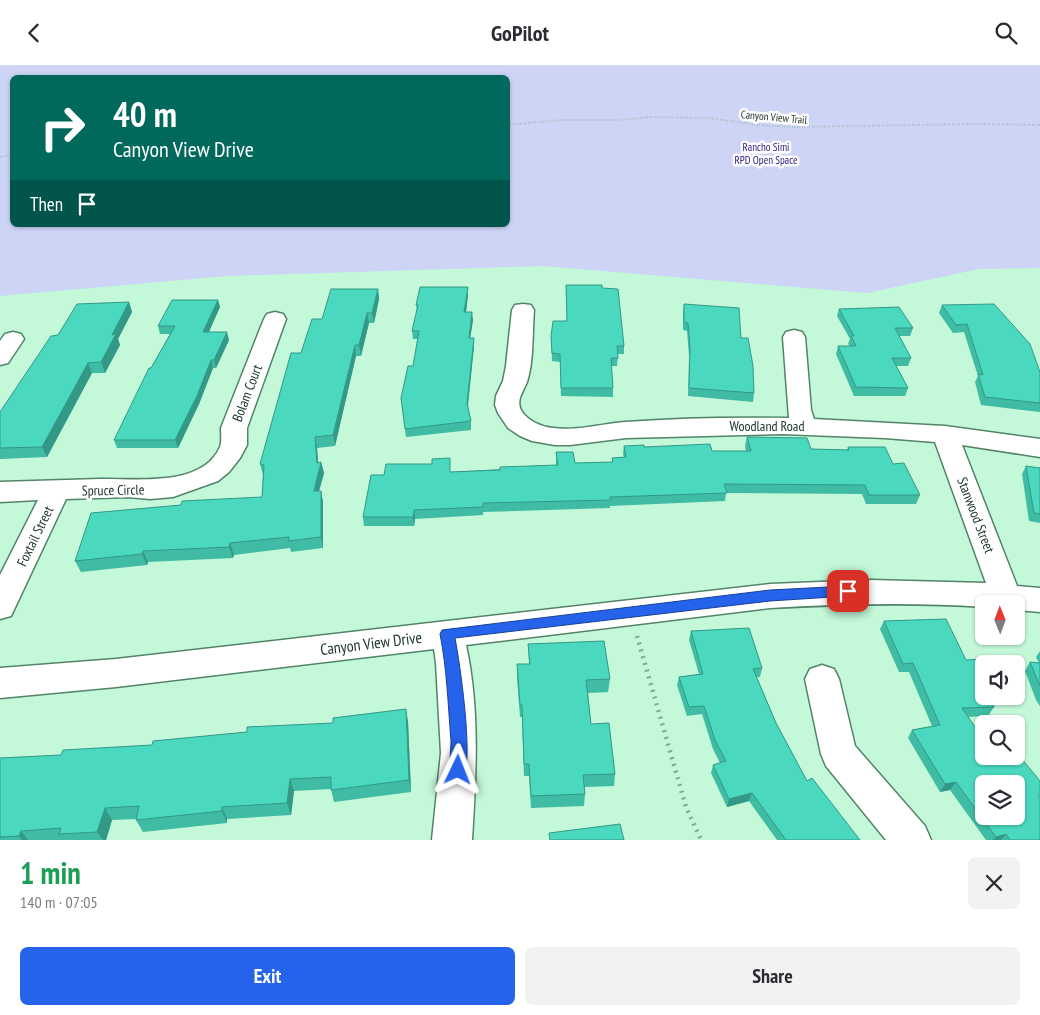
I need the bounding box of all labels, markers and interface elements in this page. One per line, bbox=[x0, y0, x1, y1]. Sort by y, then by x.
icon: back bbox=[20, 19, 48, 47]
text: GoPilot bbox=[491, 19, 549, 47]
icon: search bbox=[992, 19, 1020, 47]
text: 40 m bbox=[113, 91, 177, 137]
icon: right bbox=[30, 95, 95, 160]
street label: Canyon View Trail bbox=[740, 107, 808, 127]
text: Canyon View Drive bbox=[113, 135, 254, 163]
park label: Rancho Simi RPD Open Space bbox=[734, 140, 798, 167]
icon: arrive bbox=[73, 190, 101, 218]
text: Then bbox=[30, 192, 63, 216]
street label: Bolam Court bbox=[228, 362, 266, 424]
street label: Woodland Road bbox=[730, 417, 804, 435]
street label: Stanwood Street bbox=[953, 475, 999, 556]
street label: Spruce Circle bbox=[81, 480, 145, 500]
street label: Foxtail Street bbox=[13, 503, 57, 569]
pin bbox=[827, 570, 869, 612]
icon: arrive bbox=[834, 577, 862, 605]
north arrow bbox=[975, 595, 1025, 645]
map controls bbox=[975, 595, 1025, 825]
street label: Canyon View Drive bbox=[319, 627, 423, 659]
button: sound bbox=[975, 655, 1025, 705]
button: search bbox=[975, 715, 1025, 765]
position arrow bbox=[431, 743, 483, 795]
button: layers bbox=[975, 775, 1025, 825]
text: 1 min bbox=[20, 853, 81, 892]
button: close bbox=[968, 857, 1020, 909]
text: 140 m · 07:05 bbox=[20, 892, 98, 912]
button: Exit bbox=[20, 947, 515, 1005]
button: Share bbox=[525, 947, 1020, 1005]

